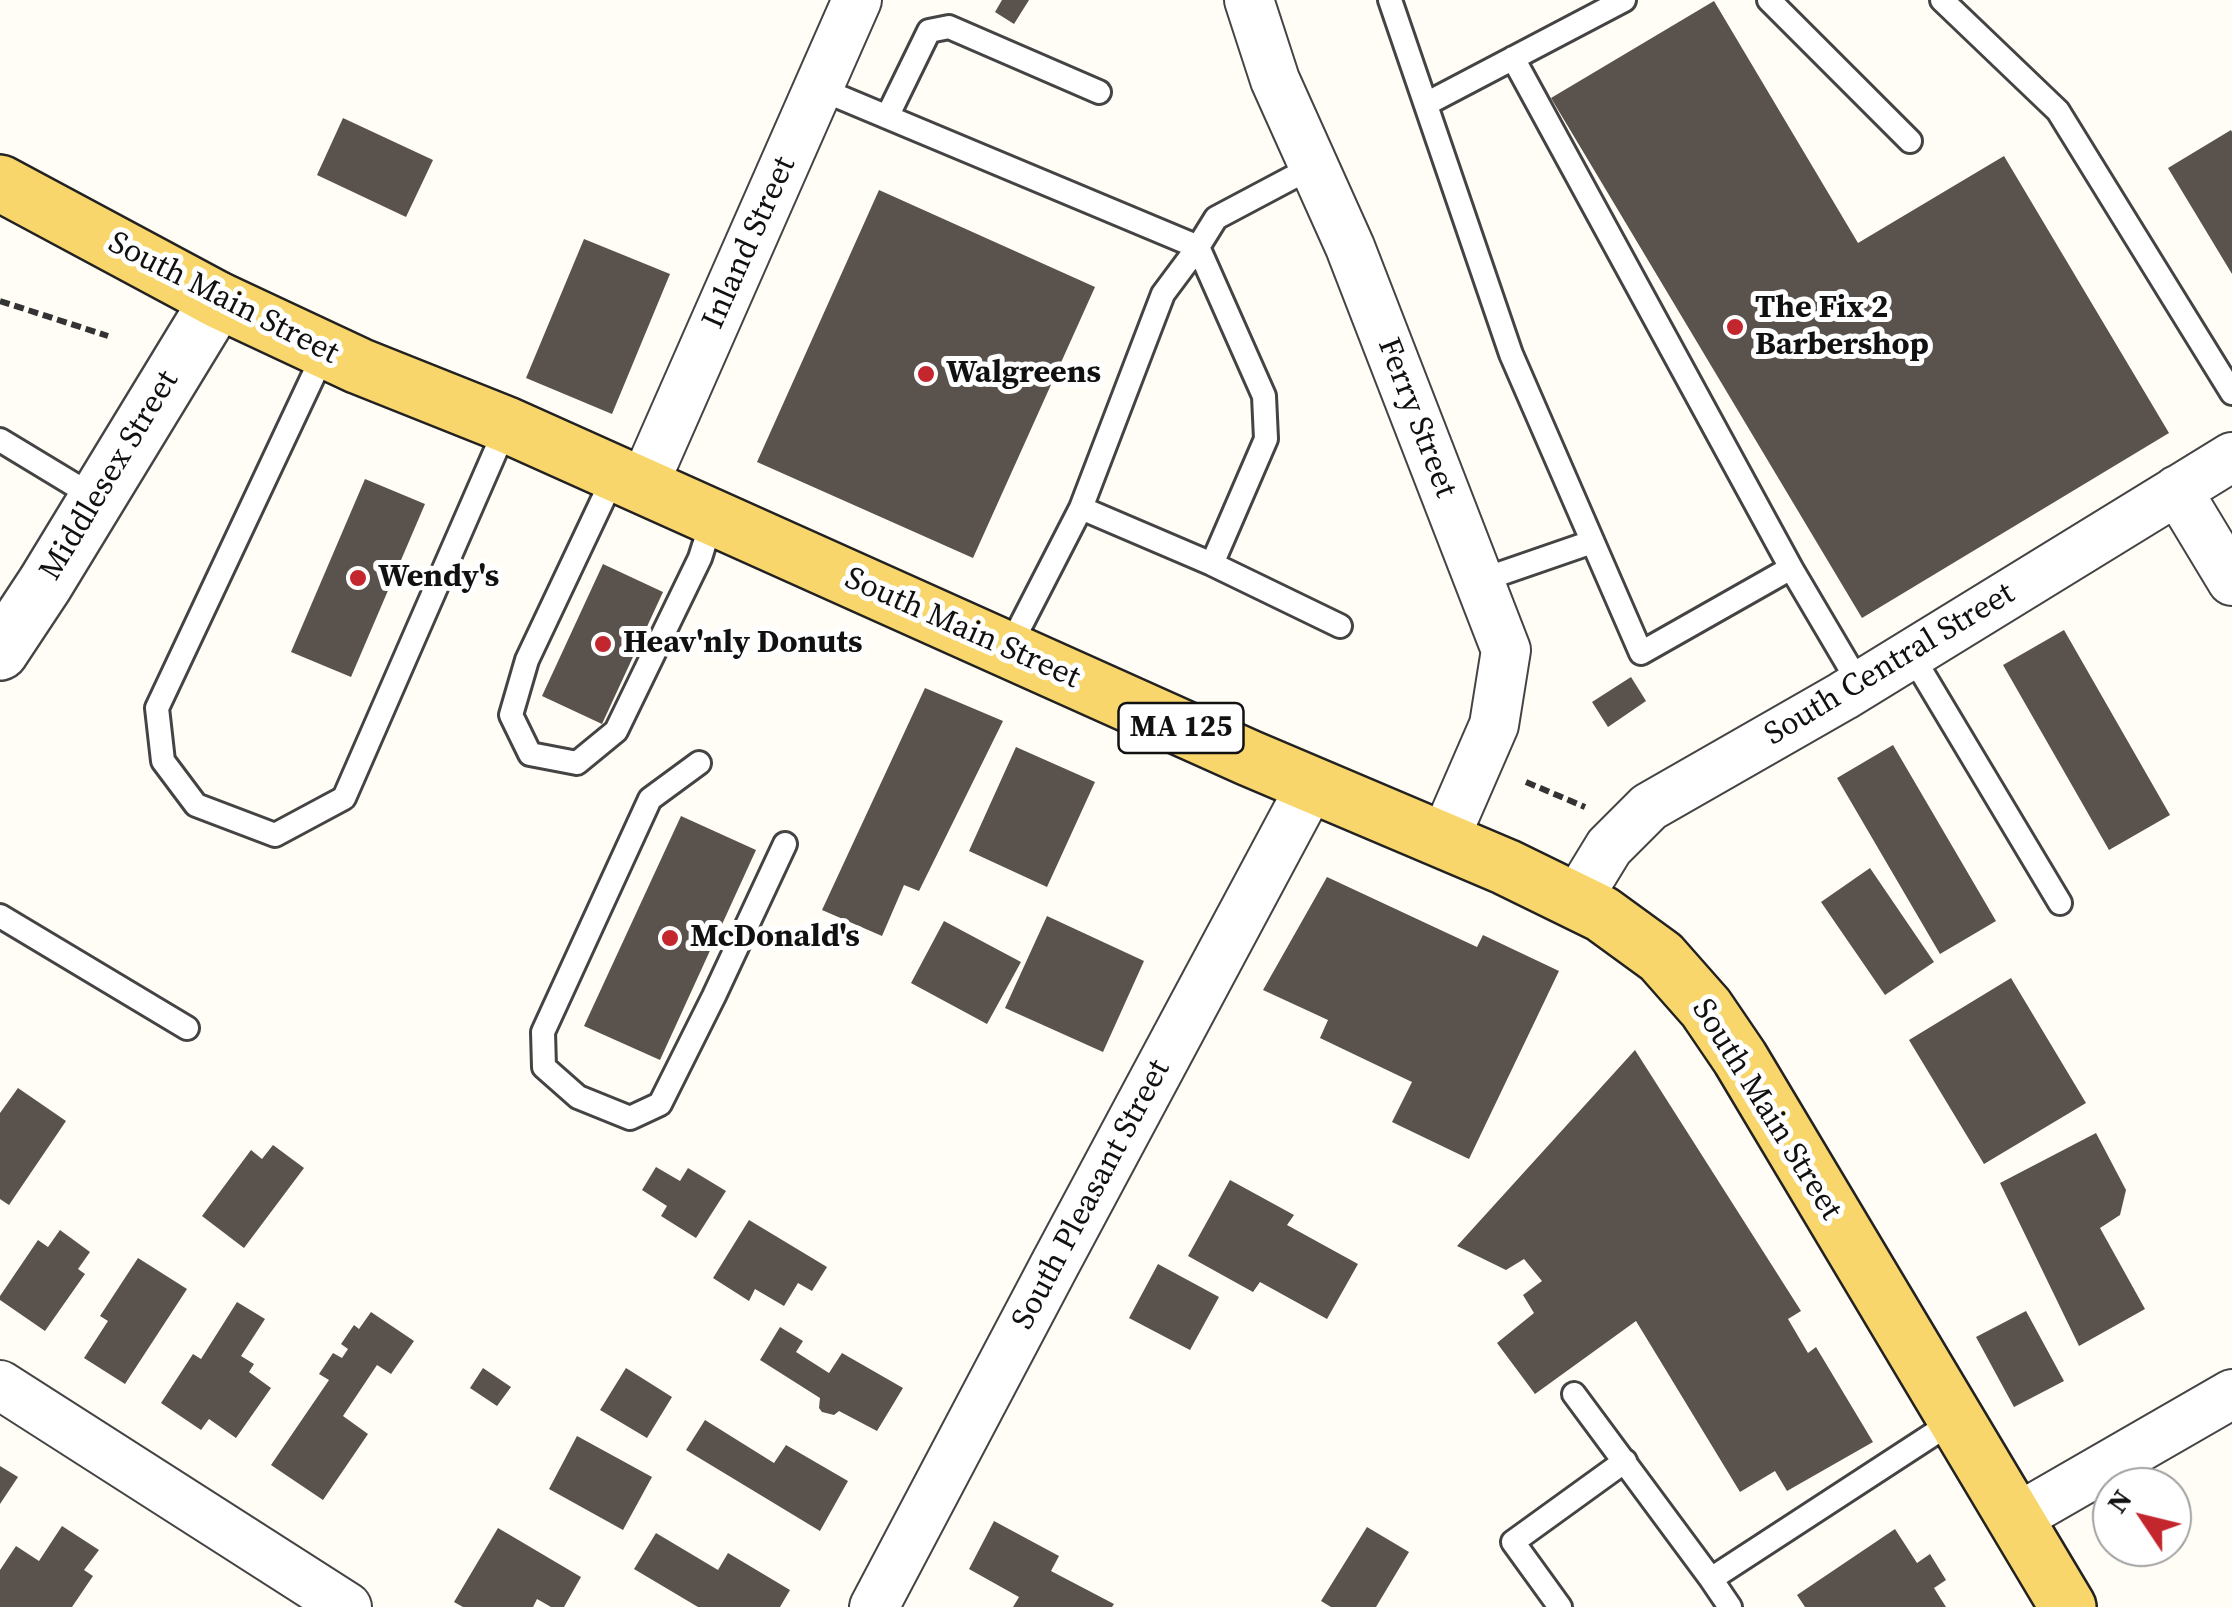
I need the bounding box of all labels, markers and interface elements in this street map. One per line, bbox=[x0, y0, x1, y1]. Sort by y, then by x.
street label: Inland Street bbox=[695, 151, 805, 335]
street label: South Main Street bbox=[102, 224, 344, 374]
place label: The Fix 2 Barbershop bbox=[1755, 290, 1929, 365]
marker: The Fix 2 Barbershop bbox=[1724, 316, 1746, 338]
street label: Ferry Street bbox=[1368, 333, 1464, 503]
place label: Walgreens bbox=[946, 355, 1101, 393]
marker: Walgreens bbox=[915, 363, 937, 385]
street label: Middlesex Street bbox=[32, 364, 188, 588]
place label: Wendy's bbox=[378, 559, 499, 597]
street label: South Main Street bbox=[839, 560, 1085, 698]
marker: Wendy's bbox=[347, 567, 369, 589]
street label: South Central Street bbox=[1758, 575, 2022, 755]
place label: Heav'nly Donuts bbox=[623, 625, 863, 663]
marker: Heav'nly Donuts bbox=[592, 633, 614, 655]
road number: MA 125 bbox=[1118, 703, 1244, 753]
place label: McDonald's bbox=[690, 919, 860, 957]
marker: McDonald's bbox=[659, 927, 681, 949]
street label: South Main Street bbox=[1683, 993, 1849, 1227]
street label: South Pleasant Street bbox=[1005, 1054, 1179, 1336]
north arrow bbox=[2092, 1467, 2192, 1567]
text: N bbox=[2098, 1482, 2140, 1520]

